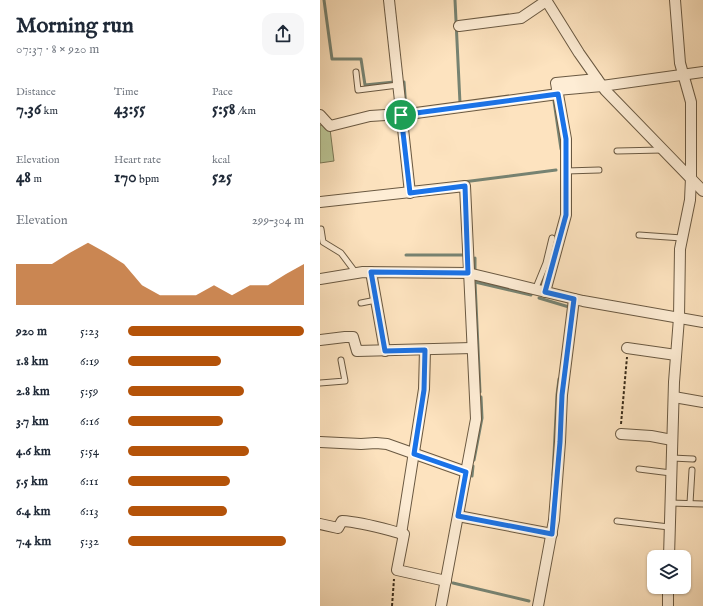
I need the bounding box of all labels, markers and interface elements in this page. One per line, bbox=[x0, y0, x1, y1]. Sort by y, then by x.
text: Morning run bbox=[16, 12, 134, 40]
button: share bbox=[262, 13, 304, 55]
text: 07:37 · 8 × 920 m bbox=[16, 41, 99, 58]
text: Distance bbox=[16, 85, 56, 99]
text: Time bbox=[114, 85, 138, 99]
text: Pace bbox=[212, 85, 233, 99]
pin bbox=[384, 98, 418, 132]
text: 7.36 bbox=[16, 99, 41, 120]
text: 43:55 bbox=[114, 99, 146, 120]
text: 5:58 bbox=[212, 99, 235, 120]
text: km bbox=[41, 104, 58, 118]
text: /km bbox=[235, 104, 256, 118]
icon: arrive bbox=[390, 104, 412, 126]
text: Elevation bbox=[16, 153, 60, 167]
text: Heart rate bbox=[114, 153, 161, 167]
text: kcal bbox=[212, 153, 230, 167]
text: 48 bbox=[16, 167, 31, 188]
text: 170 bbox=[114, 167, 137, 188]
text: 525 bbox=[212, 167, 232, 188]
text: m bbox=[31, 172, 42, 186]
text: bpm bbox=[137, 172, 159, 186]
text: Elevation bbox=[16, 212, 68, 229]
text: 299–304 m bbox=[252, 212, 304, 229]
text: 920 m bbox=[16, 323, 47, 340]
text: 5:23 bbox=[80, 323, 99, 340]
text: 1.8 km bbox=[16, 353, 49, 370]
text: 6:19 bbox=[80, 353, 99, 370]
text: 2.8 km bbox=[16, 383, 50, 400]
text: 5:59 bbox=[80, 383, 99, 400]
text: 3.7 km bbox=[16, 413, 49, 430]
text: 6:16 bbox=[80, 413, 99, 430]
text: 4.6 km bbox=[16, 443, 51, 460]
text: 5:54 bbox=[80, 443, 99, 460]
text: 5.5 km bbox=[16, 473, 48, 490]
text: 6:11 bbox=[80, 473, 99, 490]
text: 6.4 km bbox=[16, 503, 51, 520]
text: 6:13 bbox=[80, 503, 99, 520]
text: 7.4 km bbox=[16, 533, 51, 550]
text: 5:32 bbox=[80, 533, 99, 550]
map controls bbox=[647, 550, 691, 594]
button: layers bbox=[647, 550, 691, 594]

